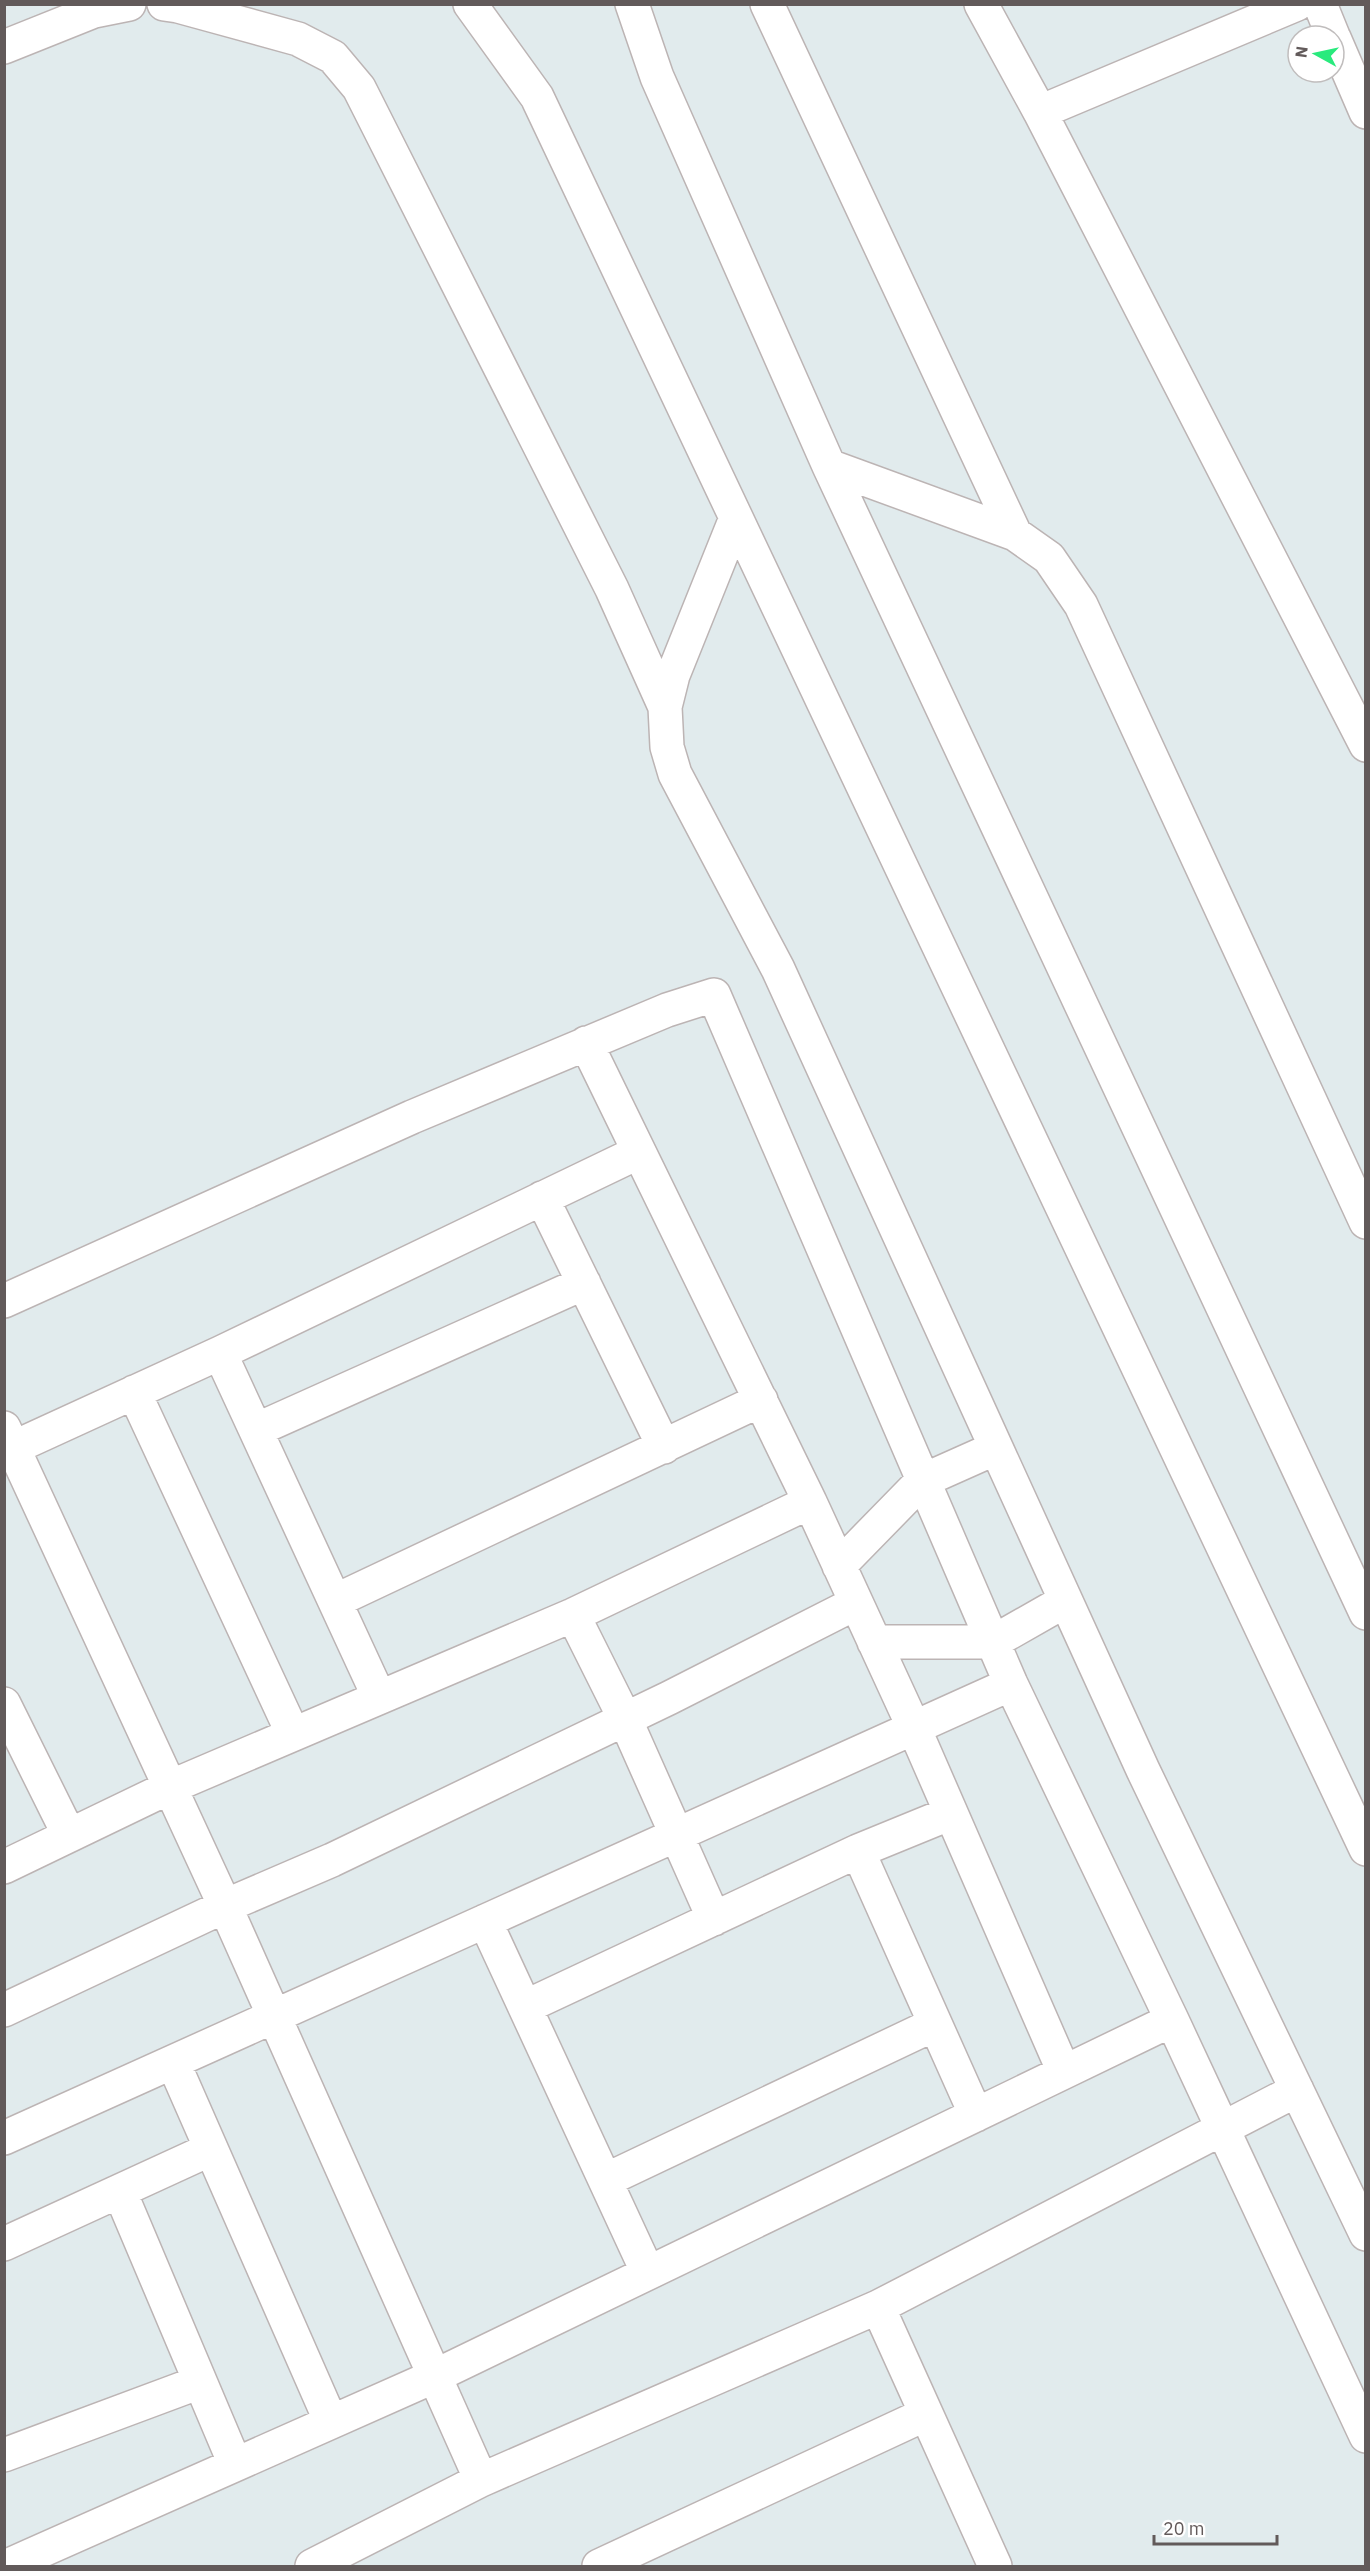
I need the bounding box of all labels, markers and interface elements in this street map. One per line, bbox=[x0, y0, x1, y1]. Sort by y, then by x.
north arrow bbox=[1286, 24, 1346, 84]
text: N bbox=[1290, 45, 1312, 59]
scale bar bbox=[1154, 2508, 1277, 2546]
text: 20 m bbox=[1163, 2517, 1205, 2540]

